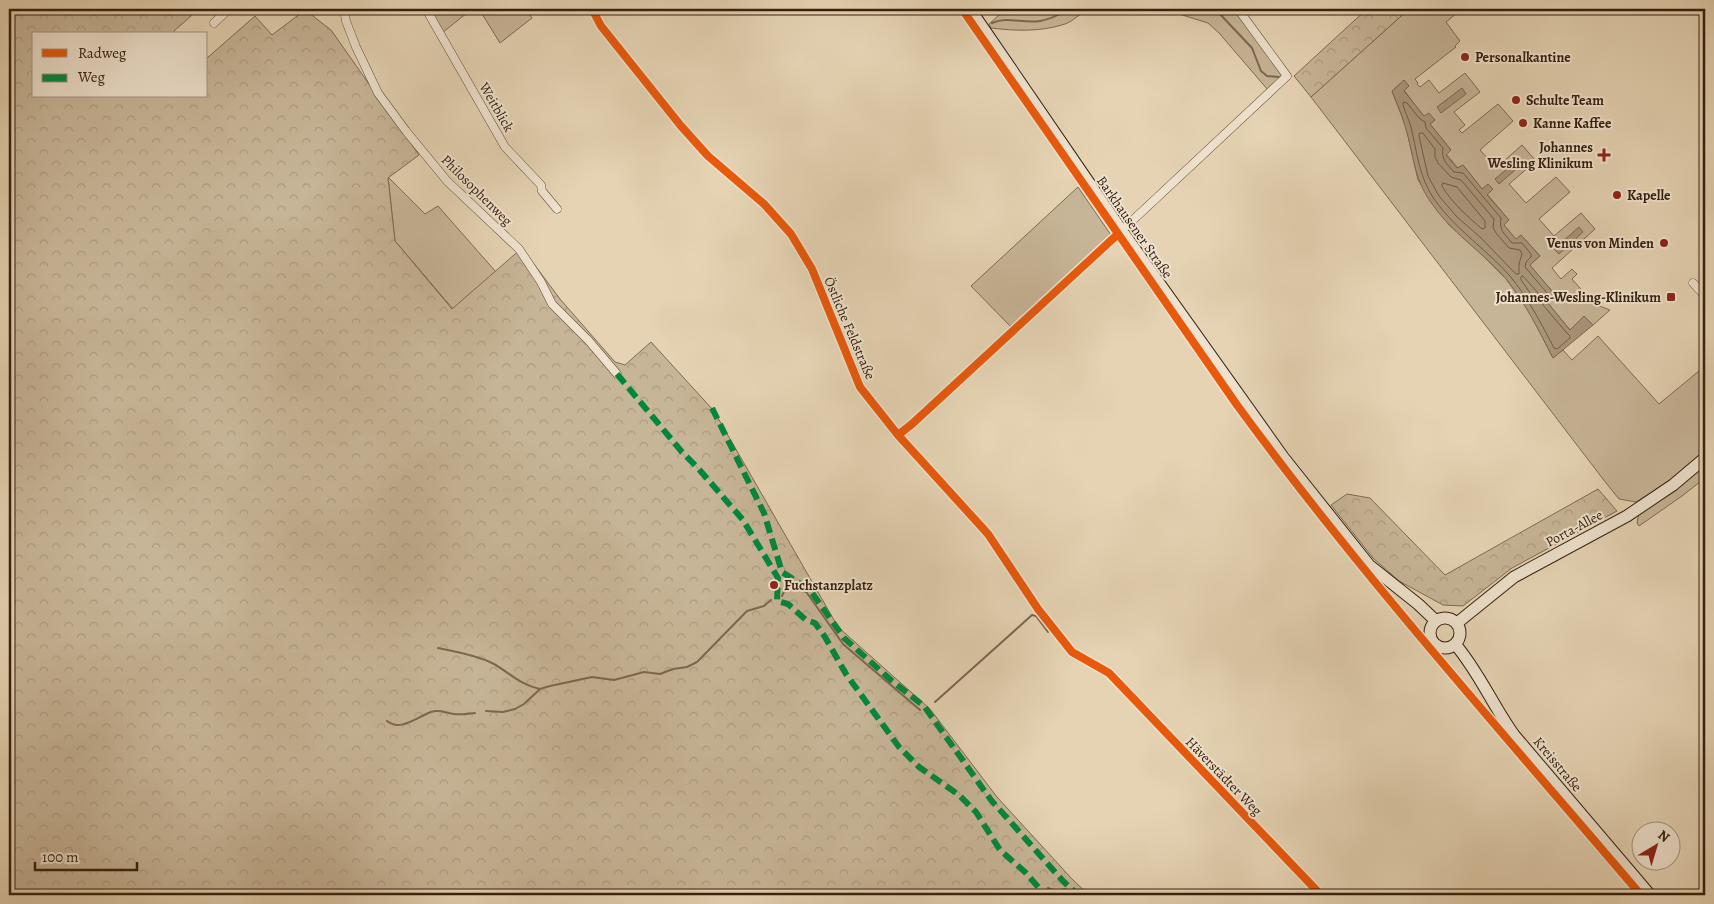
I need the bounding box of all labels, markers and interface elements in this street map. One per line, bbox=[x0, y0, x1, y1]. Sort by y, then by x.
legend bbox=[32, 32, 208, 98]
text: Radweg bbox=[78, 43, 127, 63]
place label: Personalkantine bbox=[1475, 48, 1571, 67]
marker: Personalkantine bbox=[1459, 51, 1471, 63]
text: Weg bbox=[77, 67, 105, 87]
street label: Weitblick bbox=[474, 78, 518, 136]
place label: Schulte Team bbox=[1526, 91, 1604, 110]
marker: Schulte Team bbox=[1510, 94, 1522, 106]
place label: Kanne Kaffee bbox=[1533, 114, 1612, 133]
marker: Kanne Kaffee bbox=[1517, 117, 1529, 129]
place label: Johannes Wesling Klinikum bbox=[1487, 138, 1593, 173]
marker: Johannes Wesling Klinikum bbox=[1597, 148, 1611, 162]
street label: Philosophenweg bbox=[437, 151, 516, 230]
street label: Barkhausener Straße bbox=[1092, 172, 1177, 282]
place label: Kapelle bbox=[1627, 186, 1671, 205]
marker: Kapelle bbox=[1611, 189, 1623, 201]
place label: Venus von Minden bbox=[1546, 234, 1654, 253]
marker: Venus von Minden bbox=[1658, 237, 1670, 249]
street label: Östliche Feldstraße bbox=[819, 274, 880, 383]
place label: Johannes-Wesling-Klinikum bbox=[1496, 288, 1661, 307]
marker: Johannes-Wesling-Klinikum bbox=[1665, 291, 1677, 303]
street label: Porta-Allee bbox=[1542, 505, 1606, 551]
place label: Fuchstanzplatz bbox=[784, 576, 874, 595]
marker: Fuchstanzplatz bbox=[768, 579, 780, 591]
street label: Häverstädter Weg bbox=[1181, 733, 1266, 820]
street label: Kreisstraße bbox=[1529, 733, 1586, 796]
north arrow bbox=[1632, 822, 1682, 872]
text: N bbox=[1654, 826, 1674, 847]
scale bar bbox=[35, 839, 138, 871]
text: 100 m bbox=[42, 847, 79, 867]

